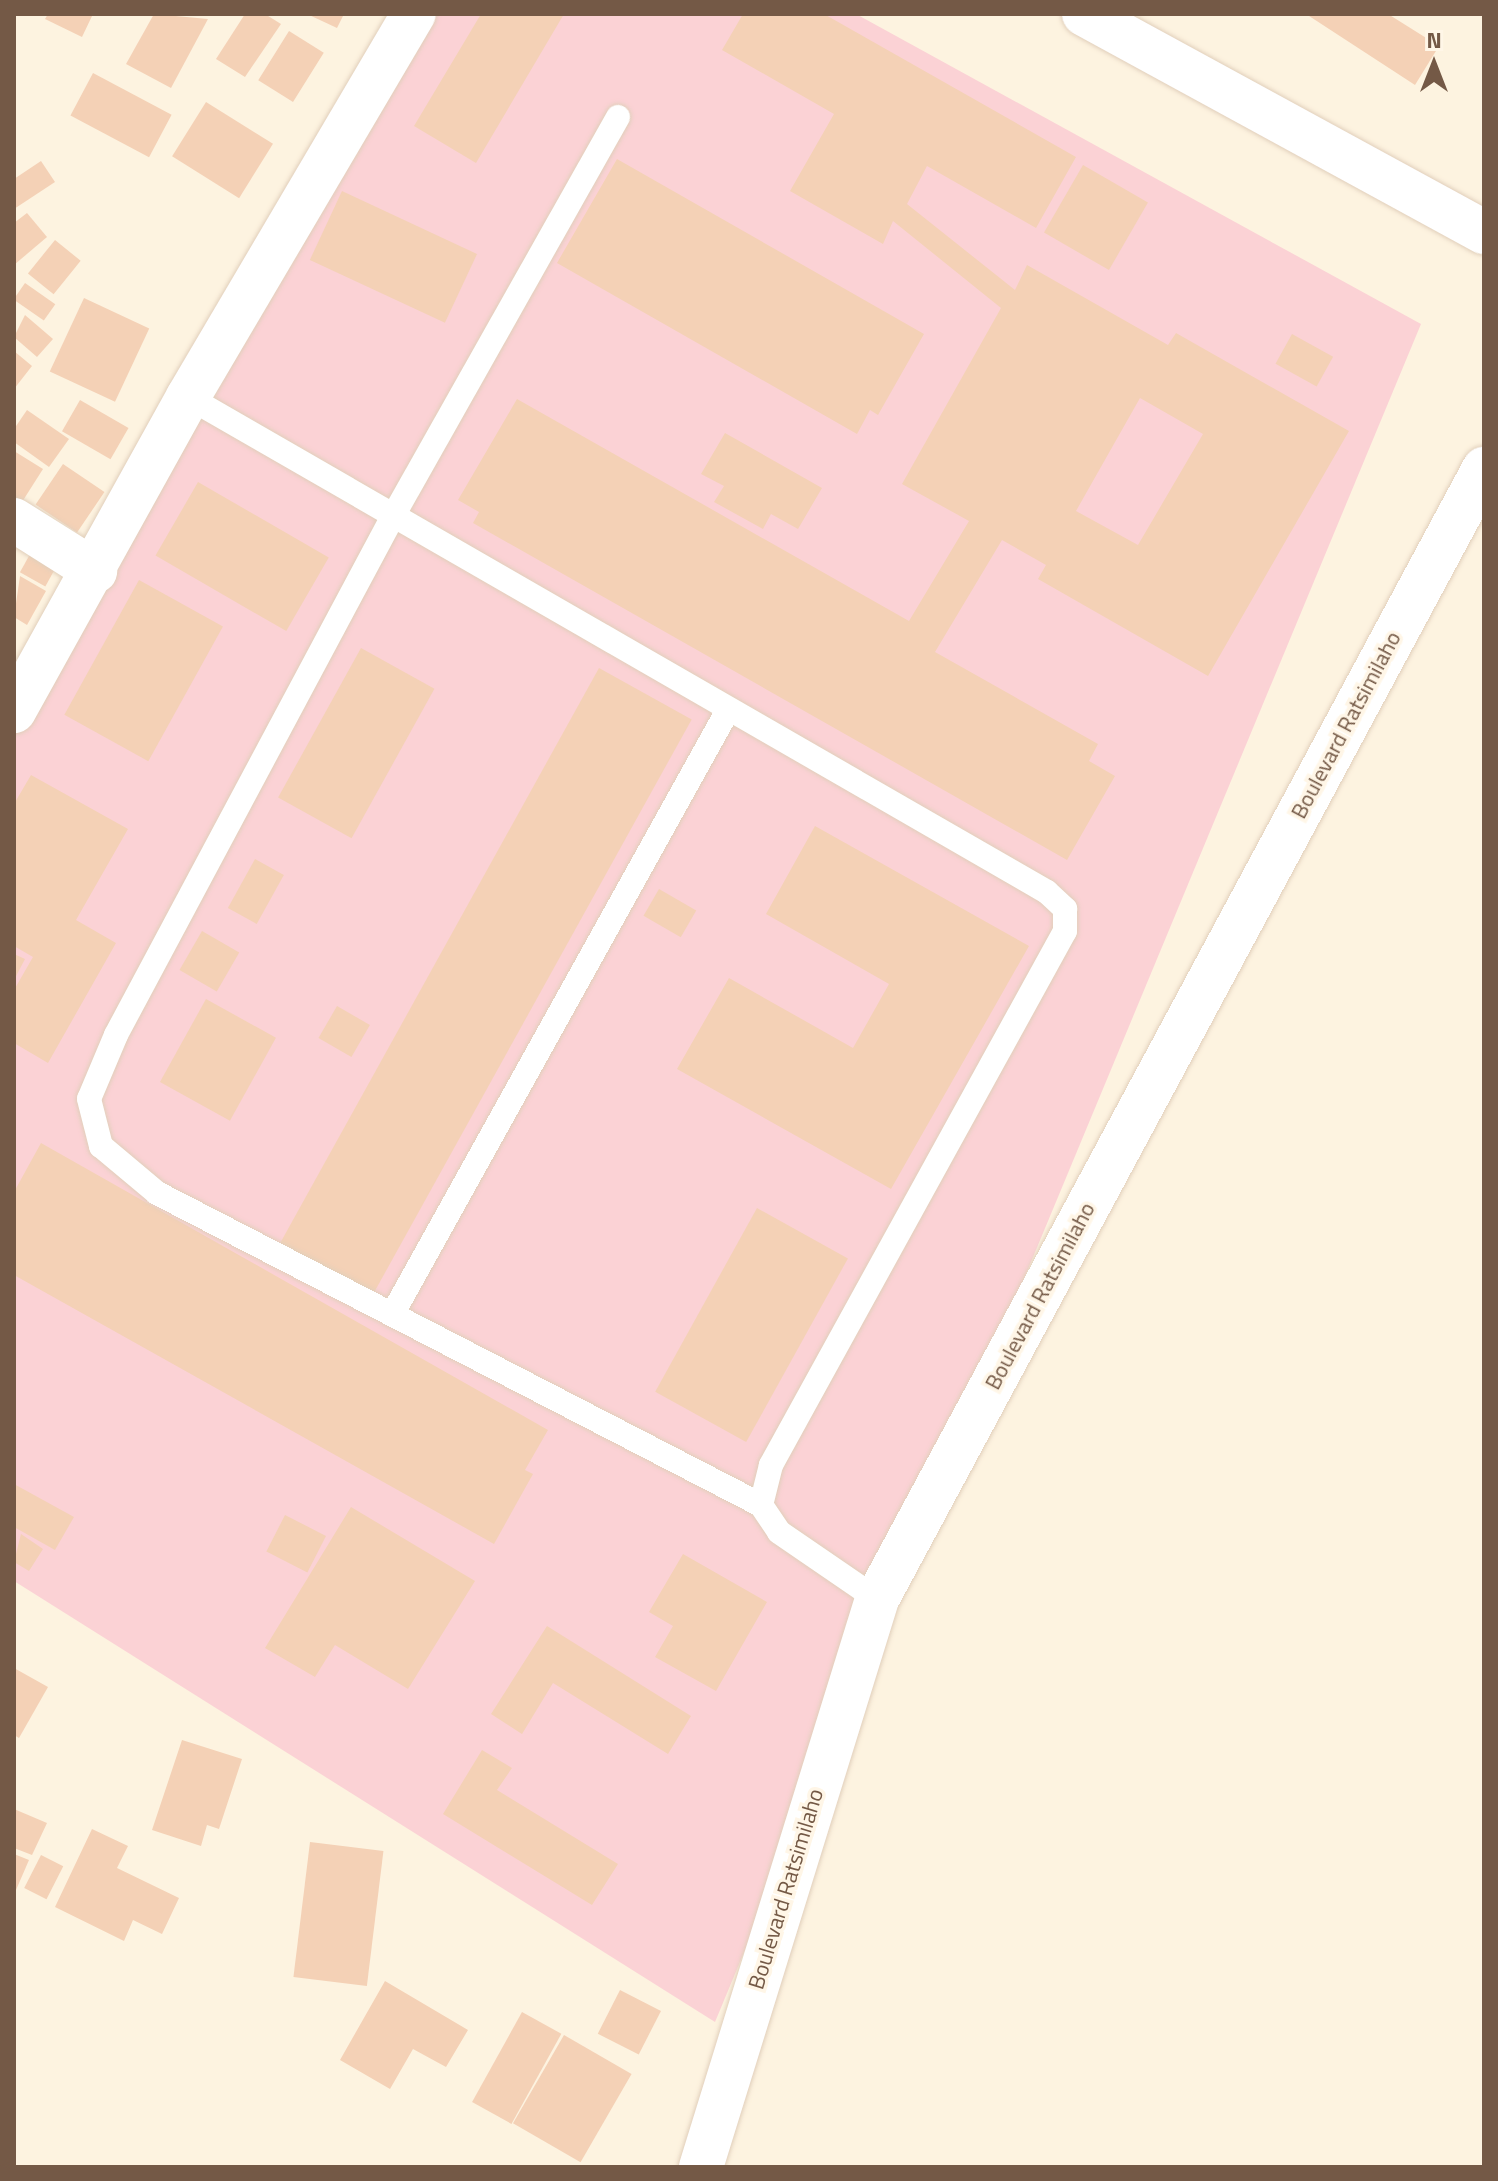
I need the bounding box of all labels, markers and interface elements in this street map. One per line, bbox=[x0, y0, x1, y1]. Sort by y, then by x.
text: N bbox=[1426, 23, 1442, 57]
north arrow bbox=[1394, 24, 1474, 104]
street label: Boulevard Ratsimilaho bbox=[1285, 627, 1407, 823]
street label: Boulevard Ratsimilaho bbox=[979, 1198, 1101, 1394]
street label: Boulevard Ratsimilaho bbox=[743, 1786, 829, 1992]

